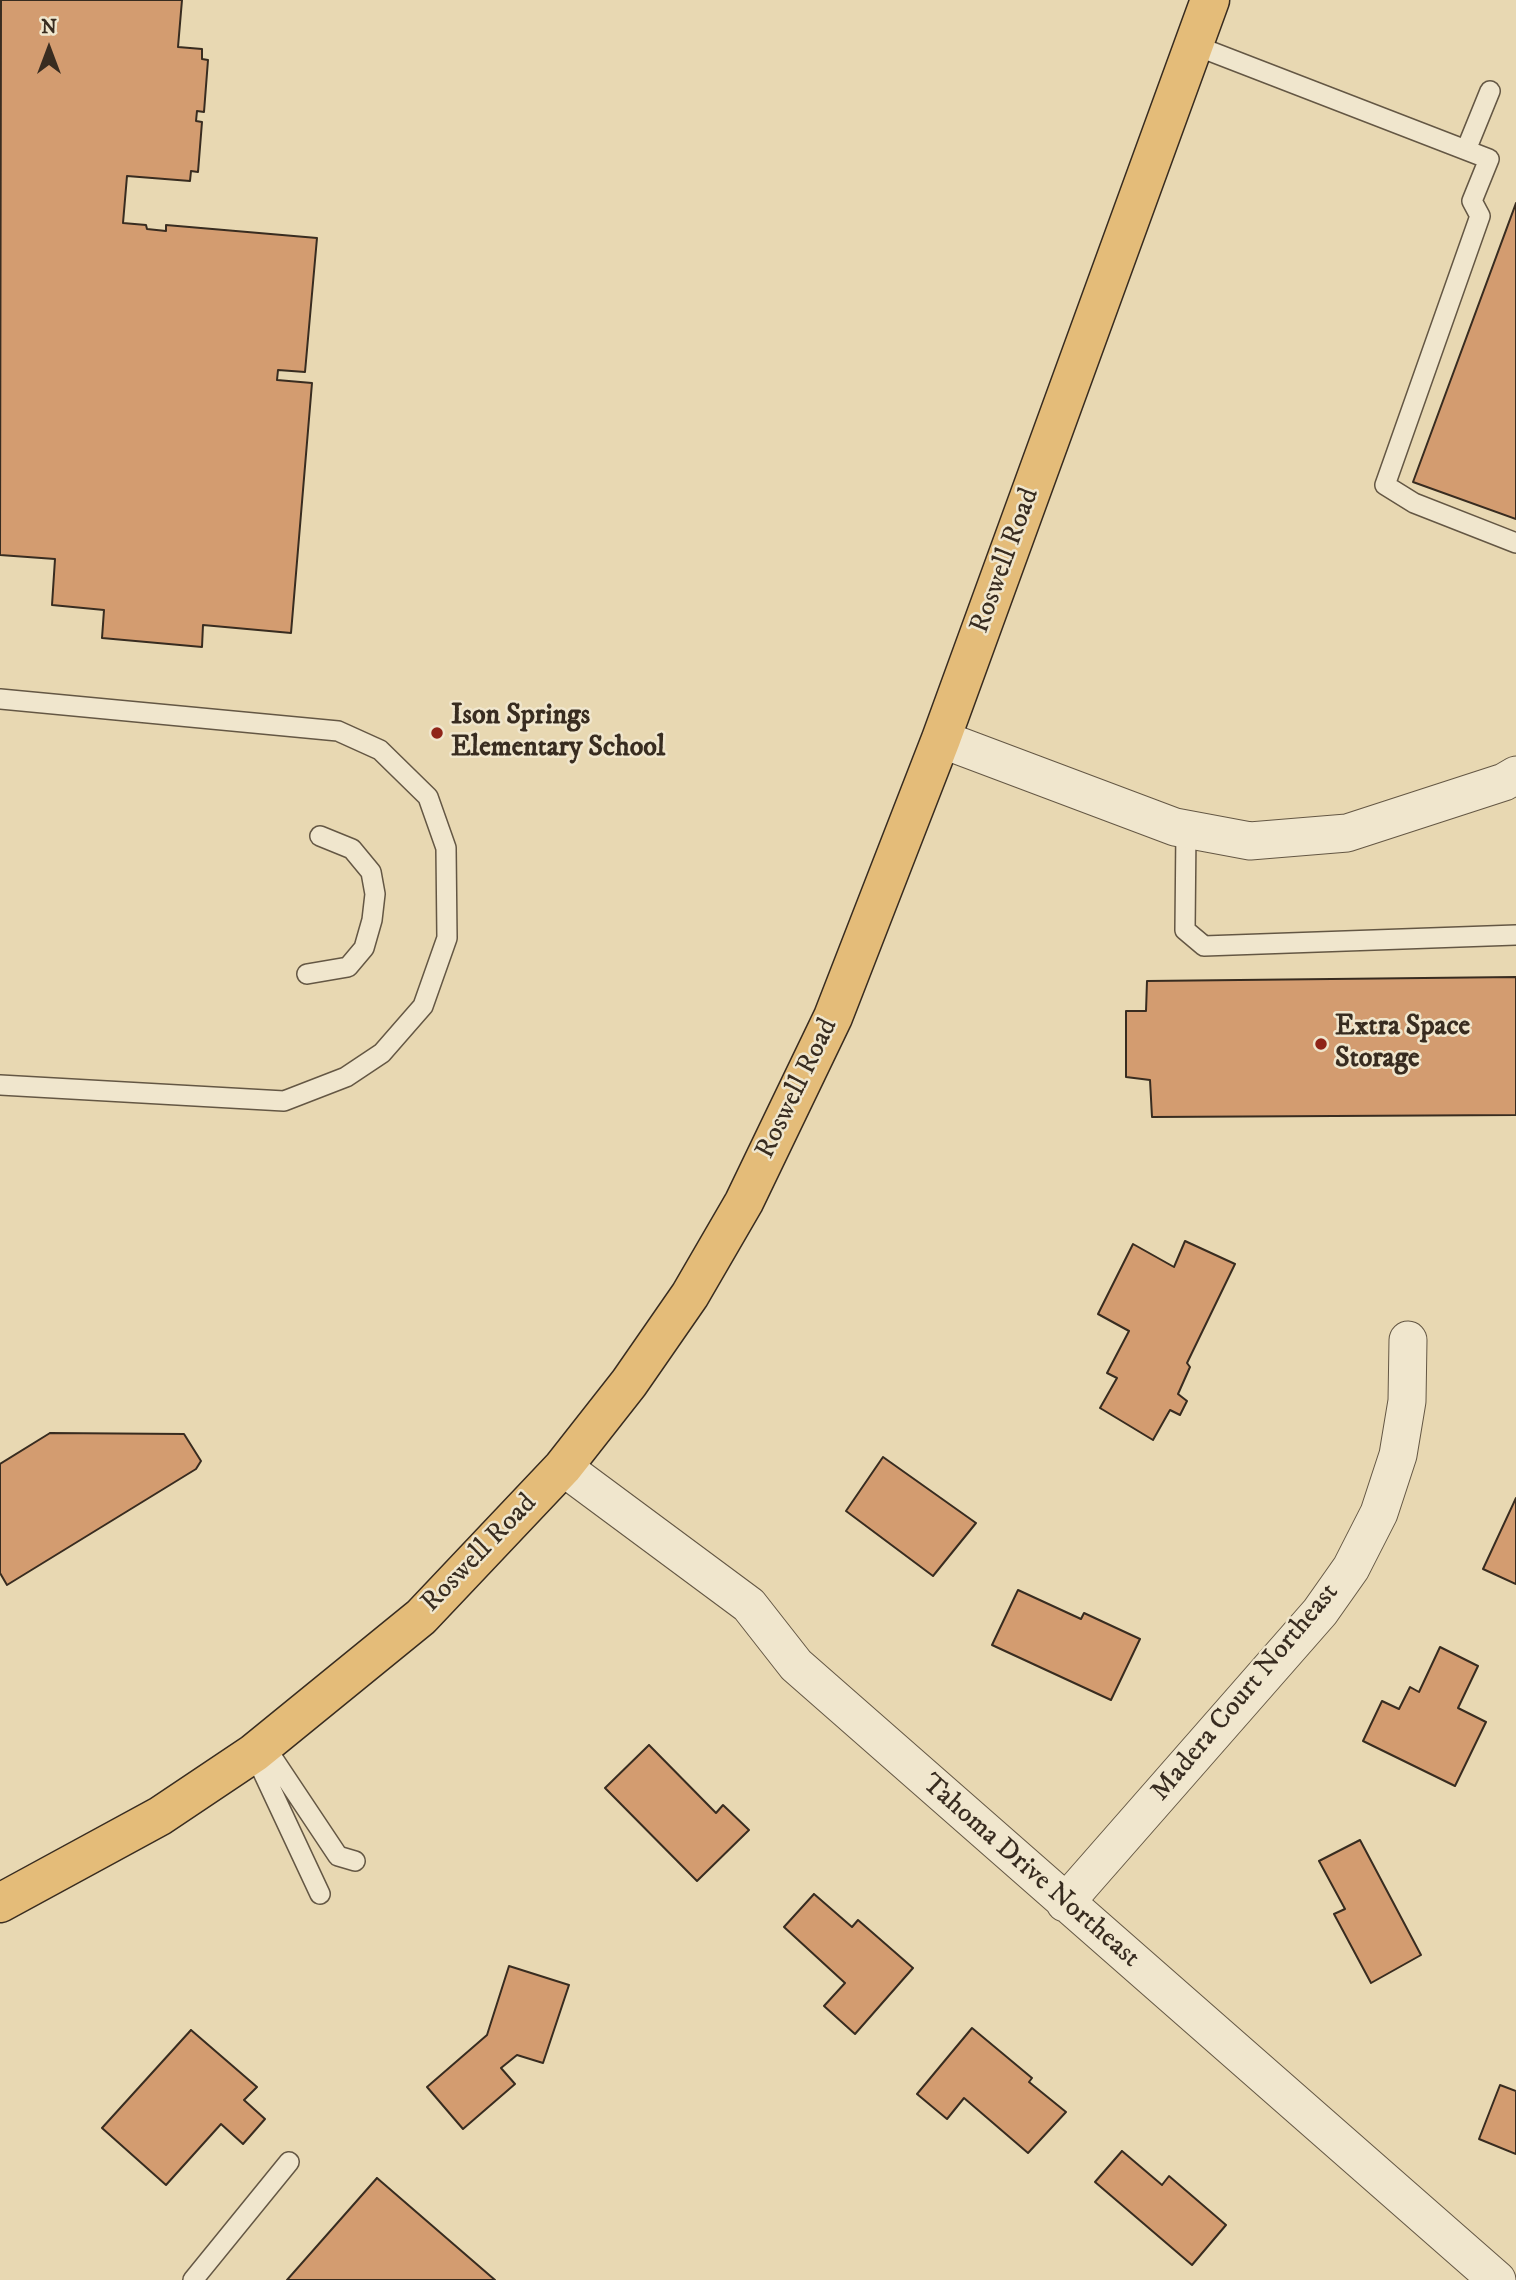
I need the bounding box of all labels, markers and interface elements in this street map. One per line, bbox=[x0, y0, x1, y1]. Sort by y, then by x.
north arrow bbox=[14, 14, 84, 84]
text: N bbox=[41, 16, 57, 39]
street label: Roswell Road bbox=[964, 484, 1048, 638]
place label: Ison Springs Elementary School bbox=[451, 700, 665, 766]
marker: Ison Springs Elementary School bbox=[429, 725, 445, 741]
place label: Extra Space Storage bbox=[1335, 1011, 1470, 1077]
street label: Roswell Road bbox=[750, 1013, 846, 1165]
marker: Extra Space Storage bbox=[1313, 1036, 1329, 1052]
street label: Roswell Road bbox=[415, 1488, 545, 1620]
street label: Madera Court Northeast bbox=[1145, 1577, 1347, 1809]
street label: Tahoma Drive Northeast bbox=[914, 1768, 1146, 1976]

